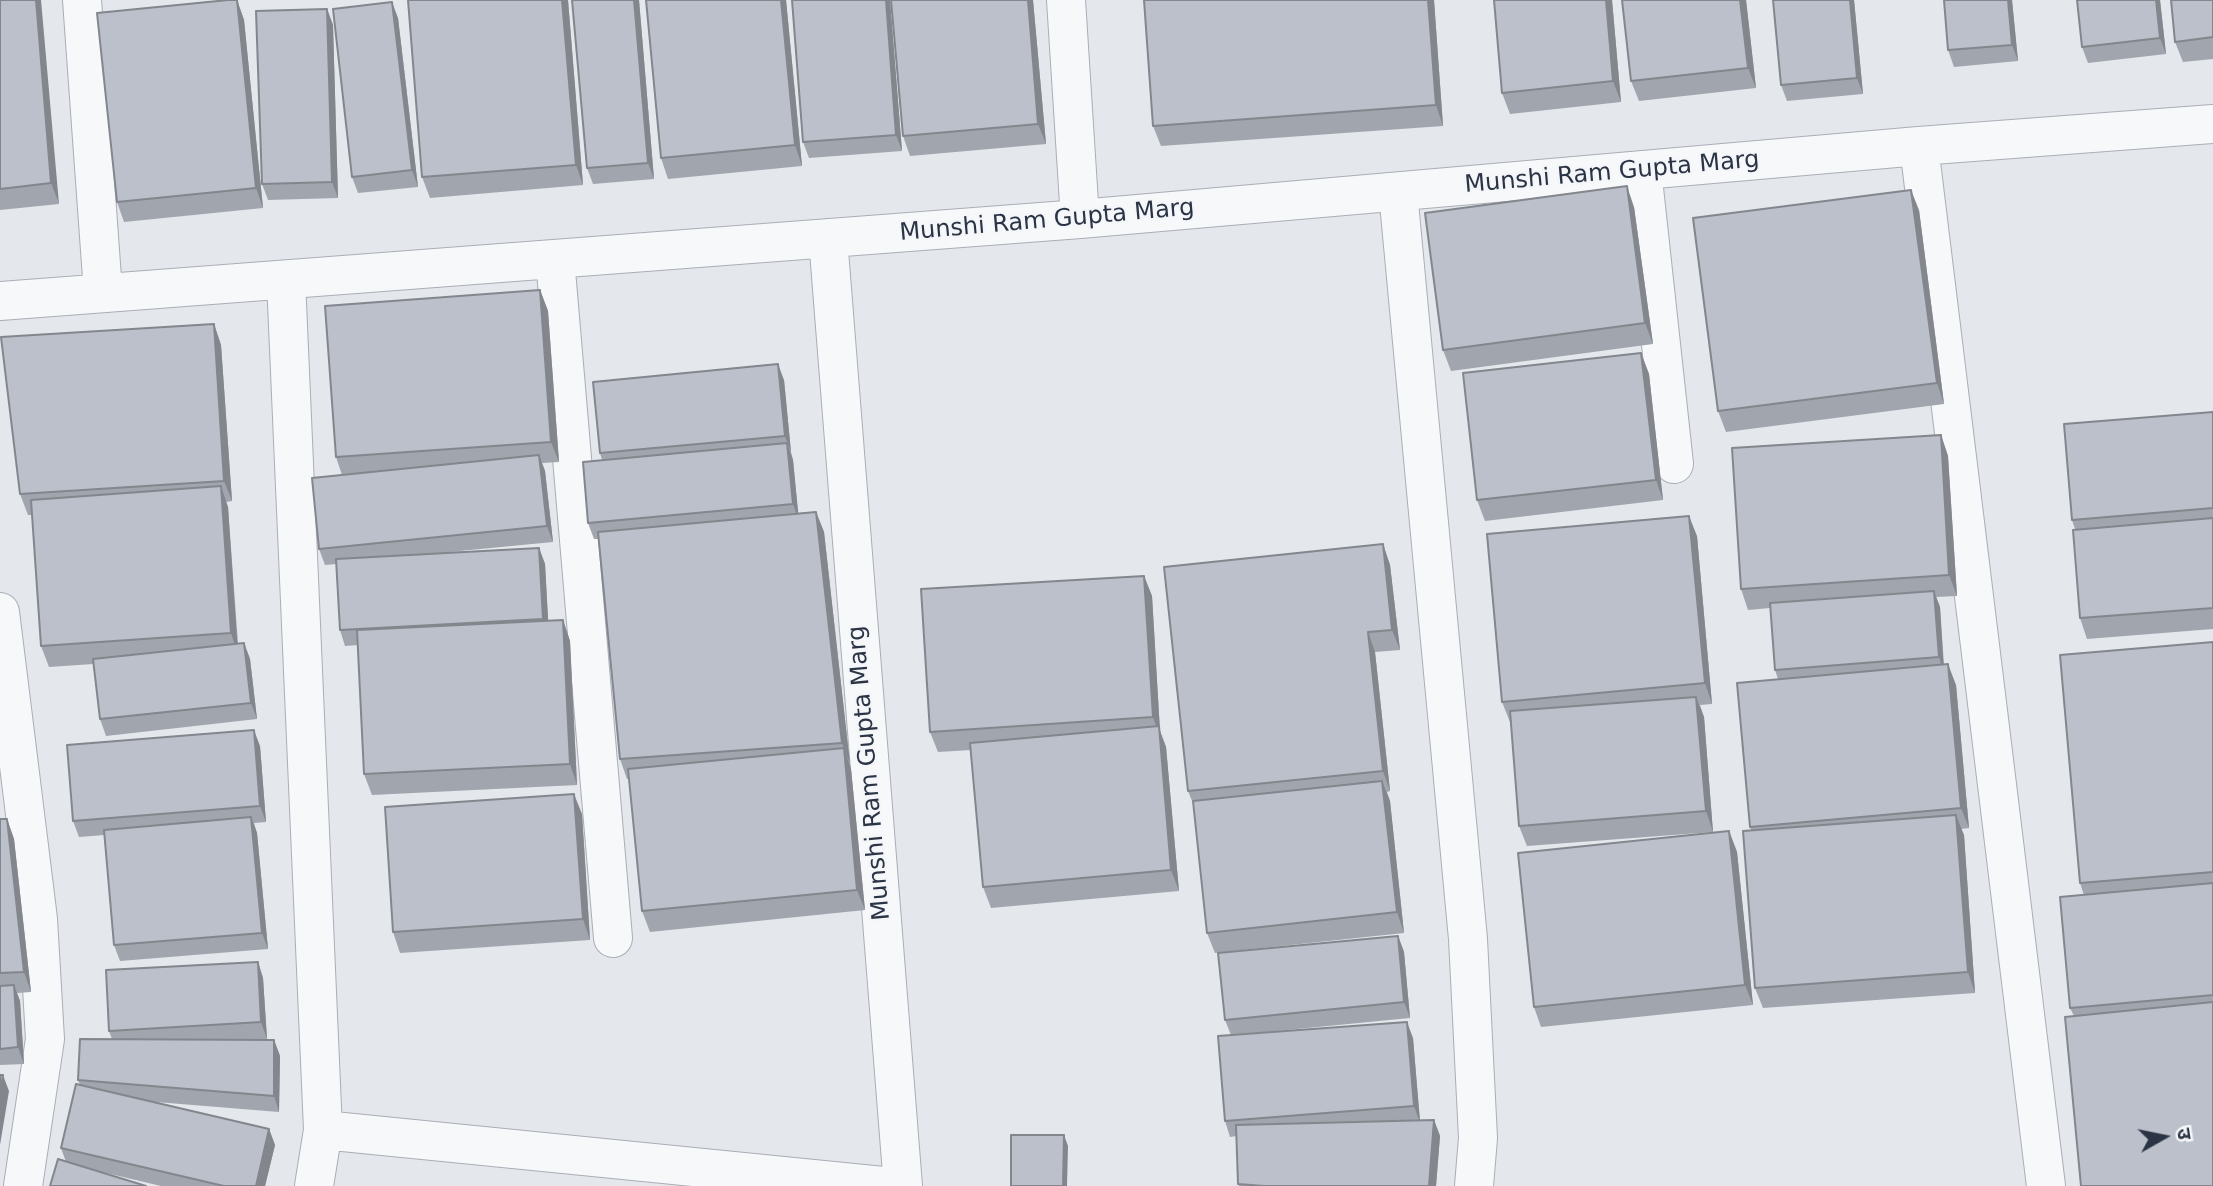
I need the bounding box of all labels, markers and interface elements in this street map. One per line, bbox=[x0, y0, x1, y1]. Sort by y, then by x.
street label: Munshi Ram Gupta Marg bbox=[1463, 146, 1761, 200]
street label: Munshi Ram Gupta Marg bbox=[898, 194, 1196, 248]
street label: Munshi Ram Gupta Marg bbox=[843, 624, 897, 922]
north arrow bbox=[2129, 1102, 2199, 1172]
text: उ bbox=[2173, 1127, 2196, 1141]

